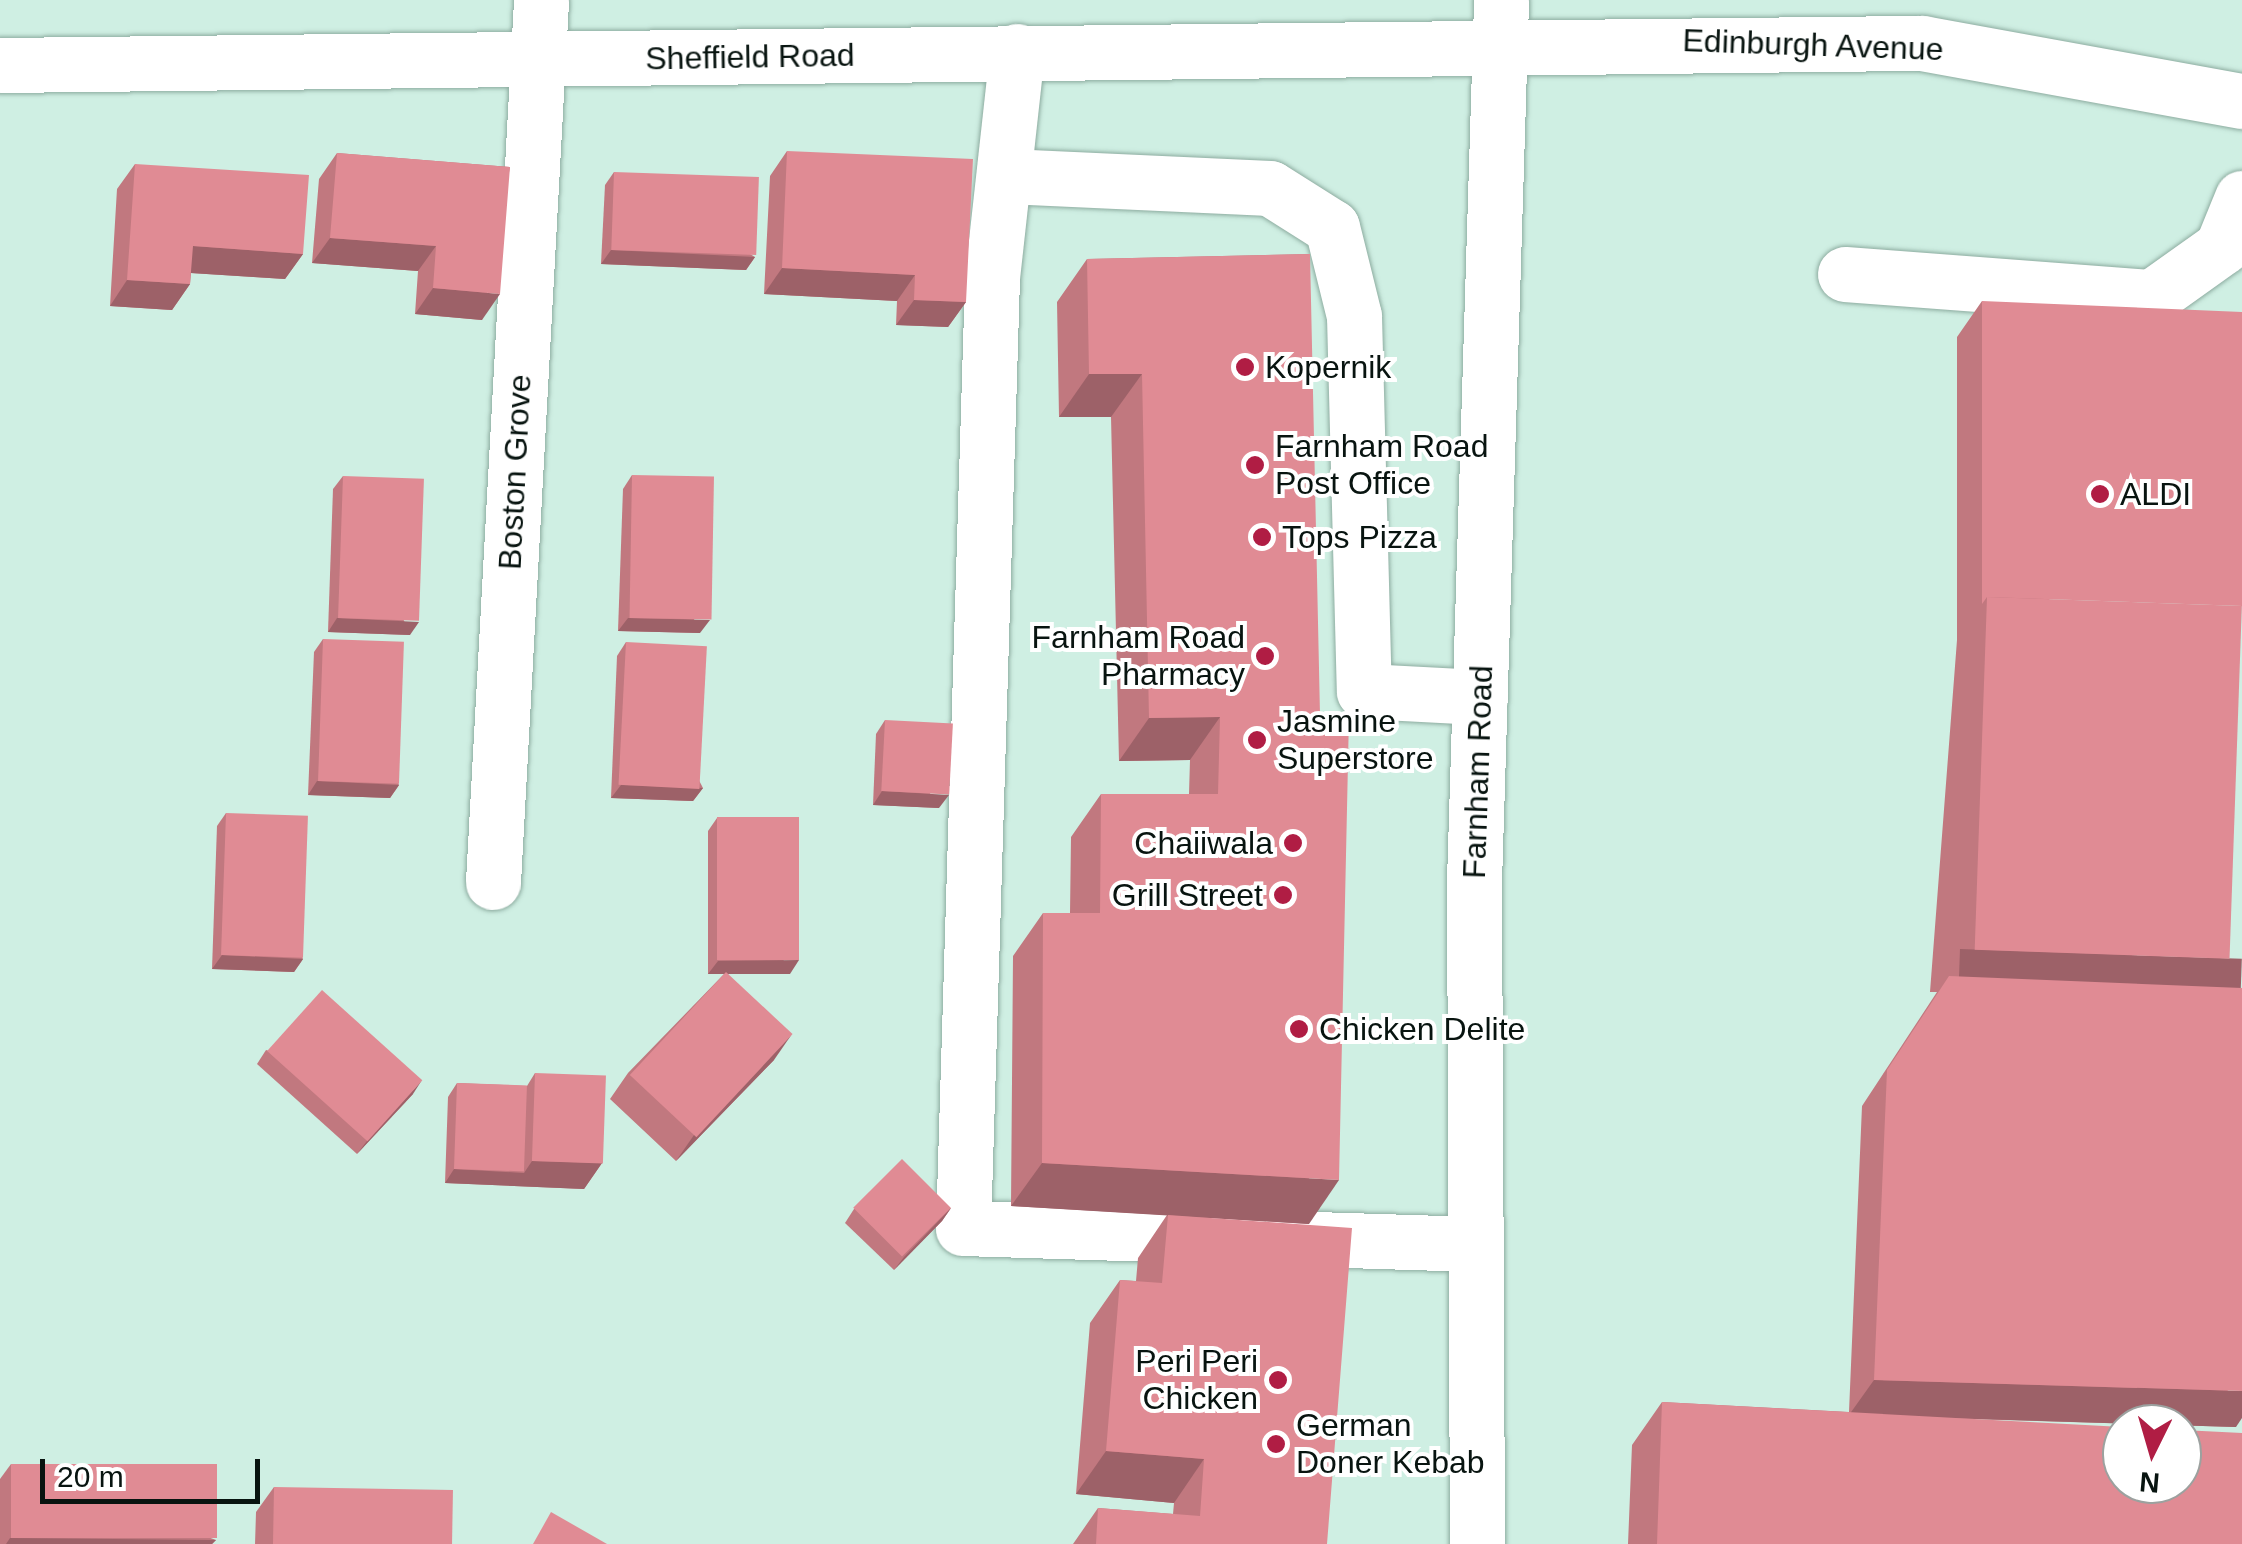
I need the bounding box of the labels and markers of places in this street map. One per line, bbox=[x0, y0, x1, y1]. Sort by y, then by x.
place label: Kopernik bbox=[1265, 348, 1391, 386]
marker: Kopernik bbox=[1234, 356, 1256, 378]
place label: Farnham Road Post Office bbox=[1275, 428, 1488, 503]
marker: Farnham Road Post Office bbox=[1244, 454, 1266, 476]
place label: ALDI bbox=[2120, 475, 2191, 513]
marker: ALDI bbox=[2089, 483, 2111, 505]
place label: Tops Pizza bbox=[1282, 518, 1437, 556]
marker: Tops Pizza bbox=[1251, 526, 1273, 548]
place label: Farnham Road Pharmacy bbox=[1032, 619, 1245, 694]
marker: Farnham Road Pharmacy bbox=[1254, 645, 1276, 667]
place label: Jasmine Superstore bbox=[1277, 703, 1434, 778]
marker: Jasmine Superstore bbox=[1246, 729, 1268, 751]
place label: Chaiiwala bbox=[1134, 824, 1273, 862]
marker: Chaiiwala bbox=[1282, 832, 1304, 854]
place label: Grill Street bbox=[1112, 876, 1263, 914]
marker: Grill Street bbox=[1272, 884, 1294, 906]
place label: Chicken Delite bbox=[1319, 1010, 1525, 1048]
marker: Chicken Delite bbox=[1288, 1018, 1310, 1040]
place label: Peri Peri Chicken bbox=[1135, 1343, 1258, 1418]
marker: Peri Peri Chicken bbox=[1267, 1369, 1289, 1391]
place label: German Doner Kebab bbox=[1296, 1407, 1485, 1482]
marker: German Doner Kebab bbox=[1265, 1433, 1287, 1455]

